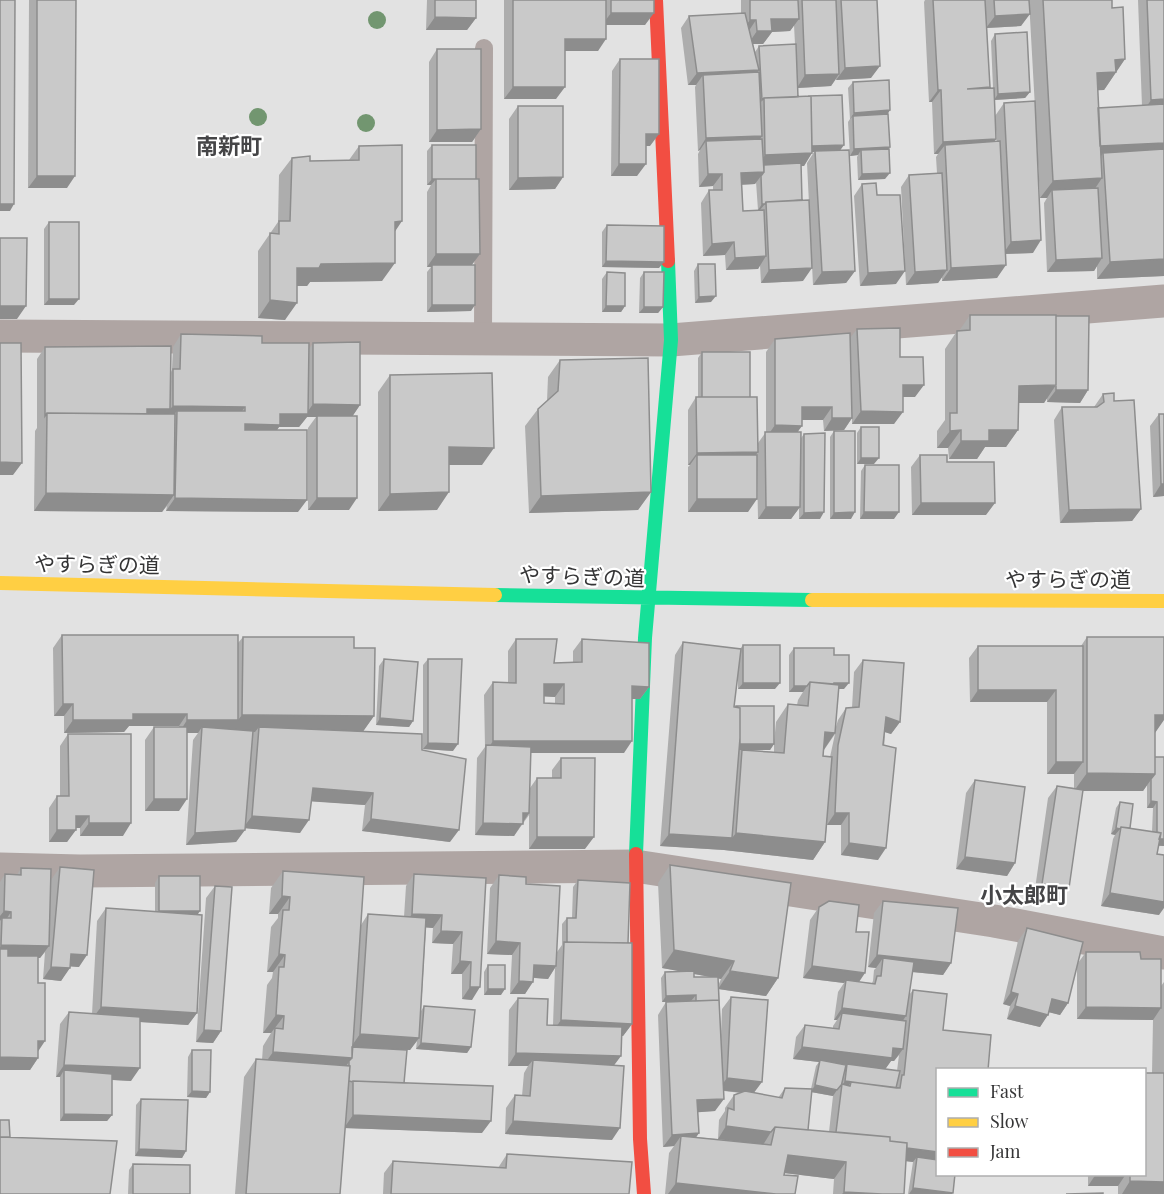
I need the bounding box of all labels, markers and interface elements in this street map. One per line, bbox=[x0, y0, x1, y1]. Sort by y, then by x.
district label: 南新町 bbox=[196, 130, 262, 160]
street label: やすらぎの道 bbox=[34, 548, 160, 578]
street label: やすらぎの道 bbox=[519, 559, 646, 591]
street label: やすらぎの道 bbox=[1005, 564, 1131, 592]
district label: 小太郎町 bbox=[980, 879, 1068, 909]
legend bbox=[936, 1068, 1146, 1176]
text: Fast bbox=[990, 1079, 1024, 1103]
text: Slow bbox=[990, 1109, 1028, 1133]
text: Jam bbox=[989, 1139, 1020, 1163]

